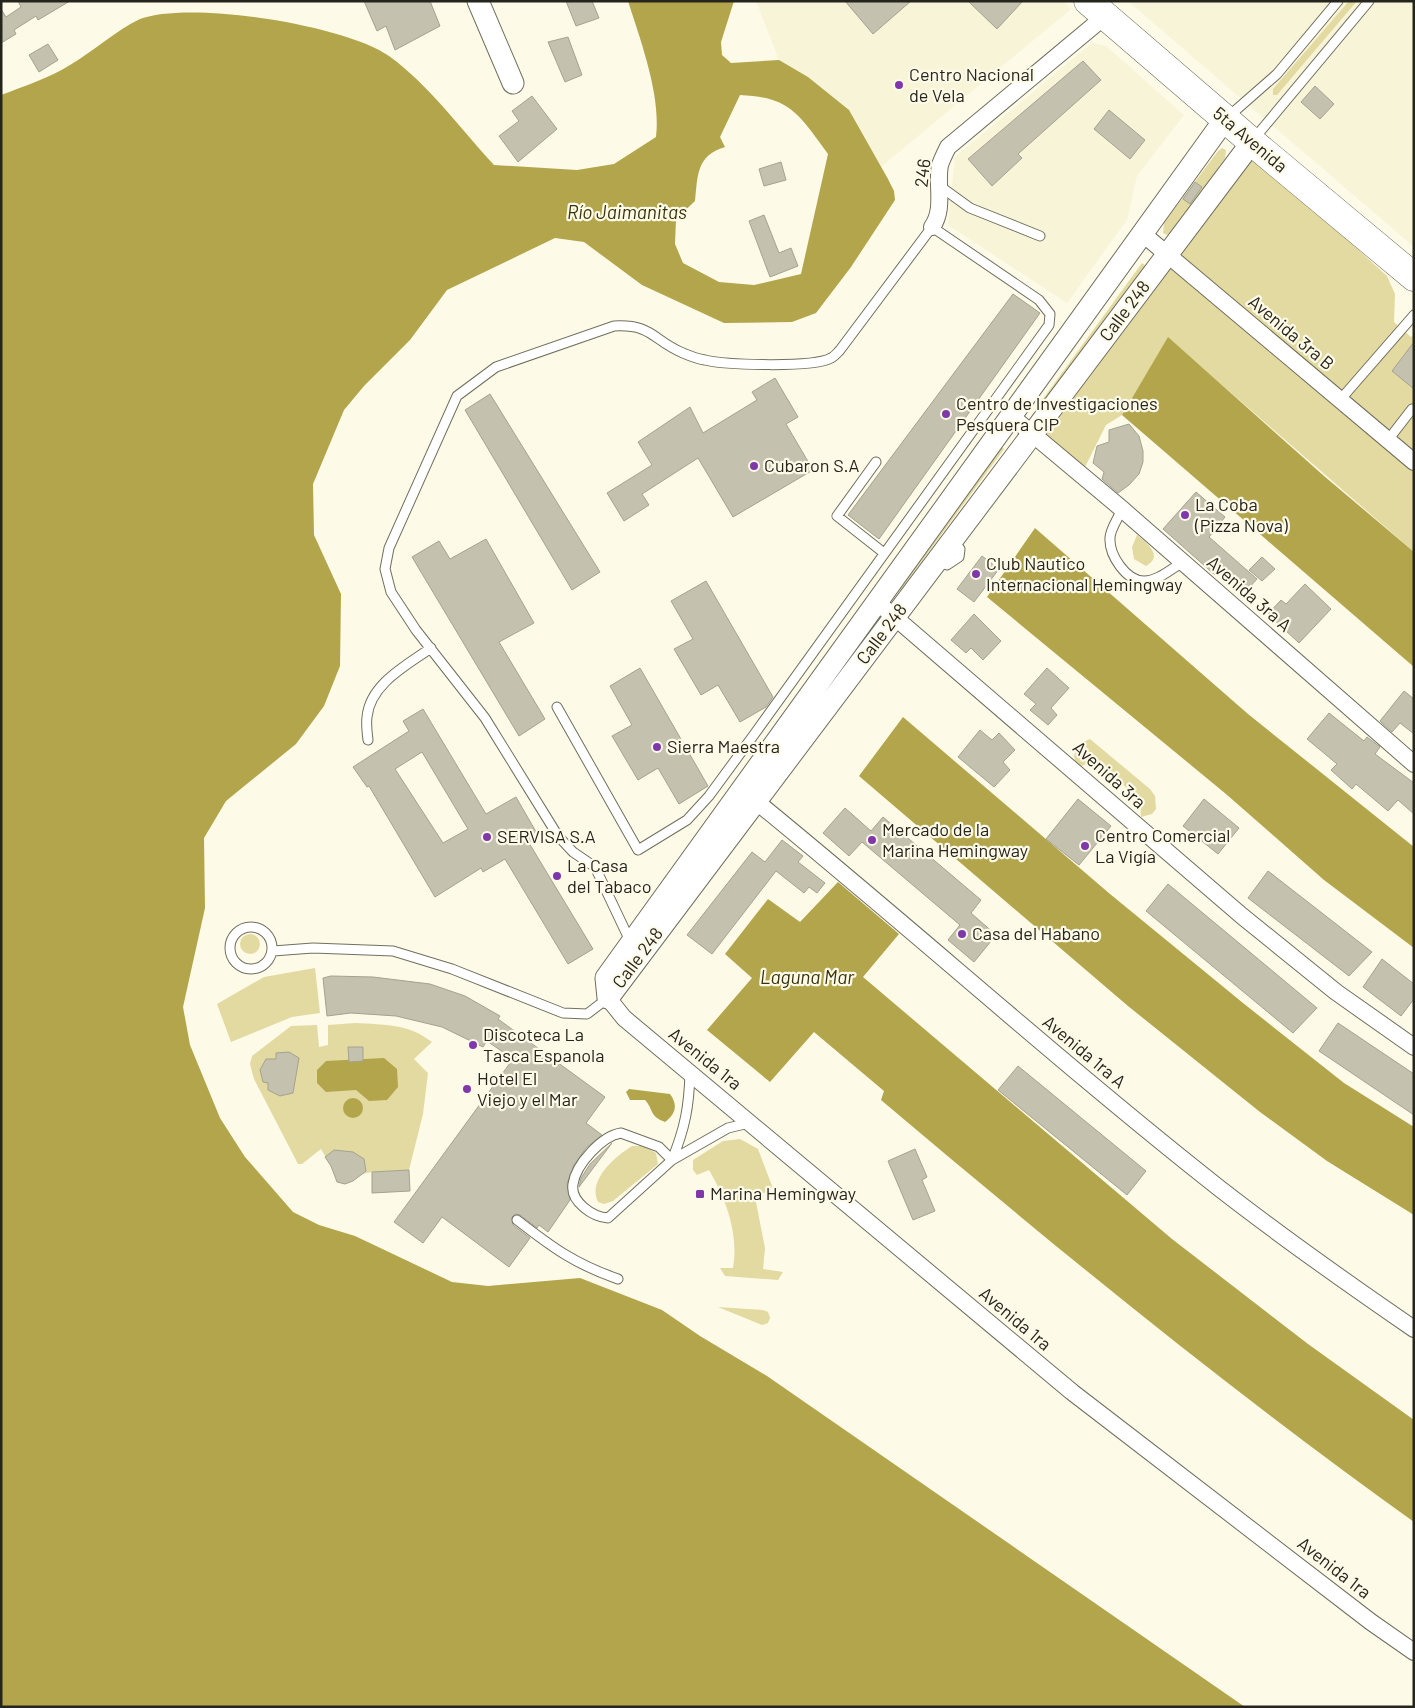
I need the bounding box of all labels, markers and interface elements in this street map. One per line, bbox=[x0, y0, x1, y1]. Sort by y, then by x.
place label: Centro Nacional de Vela bbox=[909, 63, 1034, 106]
marker: Centro Nacional de Vela bbox=[893, 79, 905, 91]
street label: 5ta Avenida bbox=[1209, 102, 1292, 177]
street label: 246 bbox=[909, 157, 935, 189]
water label: Río Jaimanitas bbox=[567, 200, 687, 223]
street label: Calle 248 bbox=[1094, 276, 1154, 345]
street label: Avenida 3ra B bbox=[1244, 290, 1339, 374]
place label: Centro de Investigaciones Pesquera CIP bbox=[956, 392, 1158, 435]
marker: Centro de Investigaciones Pesquera CIP bbox=[940, 408, 952, 420]
place label: Cubaron S.A bbox=[764, 454, 859, 476]
marker: Cubaron S.A bbox=[748, 460, 760, 472]
place label: La Coba (Pizza Nova) bbox=[1194, 493, 1288, 536]
marker: La Coba (Pizza Nova) bbox=[1179, 509, 1191, 521]
street label: Avenida 3ra A bbox=[1203, 551, 1296, 636]
place label: Club Nautico Internacional Hemingway bbox=[986, 552, 1182, 595]
marker: Club Nautico Internacional Hemingway bbox=[970, 568, 982, 580]
street label: Calle 248 bbox=[851, 599, 911, 668]
place label: Sierra Maestra bbox=[667, 735, 780, 757]
street label: Avenida 3ra bbox=[1069, 736, 1151, 813]
marker: Sierra Maestra bbox=[651, 741, 663, 753]
place label: Mercado de la Marina Hemingway bbox=[882, 818, 1028, 861]
place label: Centro Comercial La Vigía bbox=[1095, 824, 1230, 867]
place label: SERVISA S.A bbox=[497, 825, 596, 847]
marker: SERVISA S.A bbox=[481, 831, 493, 843]
marker: Mercado de la Marina Hemingway bbox=[866, 834, 878, 846]
marker: Centro Comercial La Vigía bbox=[1079, 840, 1091, 852]
place label: La Casa del Tabaco bbox=[567, 854, 651, 897]
marker: La Casa del Tabaco bbox=[551, 870, 563, 882]
place label: Casa del Habano bbox=[972, 922, 1100, 944]
street label: Calle 248 bbox=[607, 923, 667, 992]
marker: Casa del Habano bbox=[956, 928, 968, 940]
water label: Laguna Mar bbox=[760, 965, 855, 988]
street label: Avenida 1ra A bbox=[1039, 1010, 1131, 1092]
street label: Avenida 1ra bbox=[665, 1022, 746, 1094]
place label: Discoteca La Tasca Espanola bbox=[483, 1023, 604, 1066]
marker: Discoteca La Tasca Espanola bbox=[467, 1039, 479, 1051]
place label: Hotel El Viejo y el Mar bbox=[477, 1067, 578, 1110]
marker: Hotel El Viejo y el Mar bbox=[461, 1083, 473, 1095]
place label: Marina Hemingway bbox=[710, 1182, 856, 1204]
marker: Marina Hemingway bbox=[694, 1188, 706, 1200]
street label: Avenida 1ra bbox=[975, 1282, 1056, 1355]
street label: Avenida 1ra bbox=[1293, 1532, 1376, 1603]

